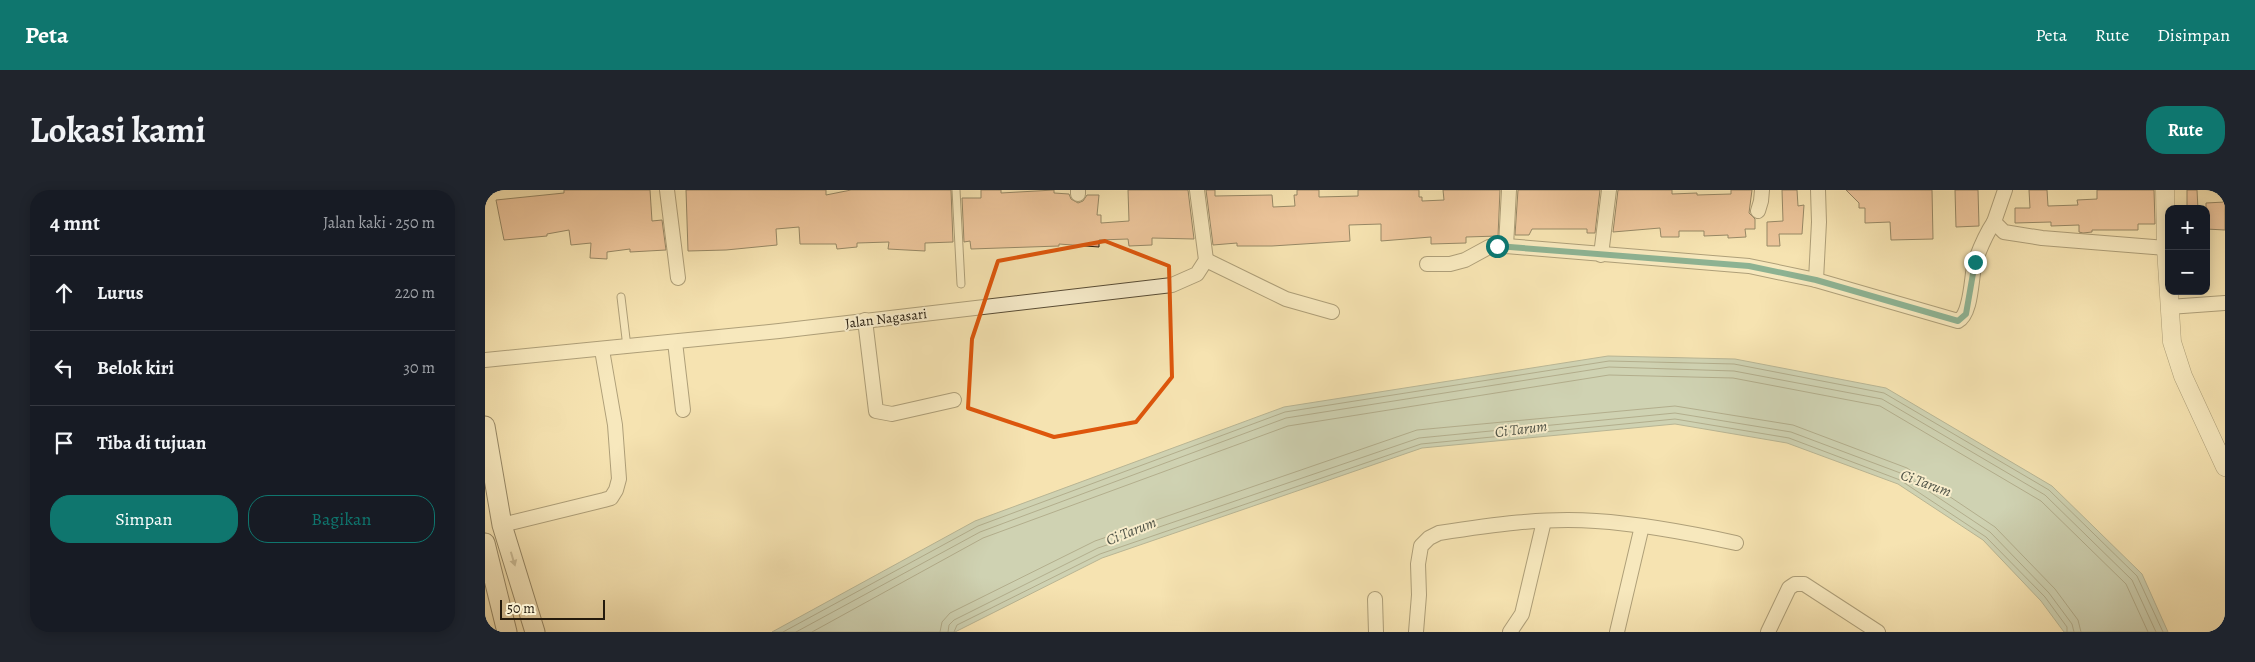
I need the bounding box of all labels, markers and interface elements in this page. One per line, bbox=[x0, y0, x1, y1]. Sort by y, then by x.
text: Peta bbox=[25, 19, 69, 51]
text: Peta bbox=[2036, 23, 2067, 47]
text: Rute bbox=[2095, 23, 2129, 47]
text: Disimpan bbox=[2157, 23, 2230, 47]
text: Lokasi kami bbox=[30, 106, 206, 154]
button: Rute bbox=[2146, 106, 2225, 154]
map controls bbox=[2165, 205, 2210, 295]
button: + bbox=[2165, 205, 2210, 250]
text: 4 mnt bbox=[50, 209, 100, 237]
text: Jalan kaki · 250 m bbox=[323, 212, 435, 234]
route start bbox=[1486, 235, 1509, 258]
button: − bbox=[2165, 250, 2210, 295]
route end bbox=[1964, 251, 1987, 274]
icon: ahead bbox=[50, 279, 78, 307]
text: Lurus bbox=[97, 280, 143, 306]
text: 220 m bbox=[395, 282, 435, 304]
street label: Jalan Nagasari bbox=[844, 304, 928, 333]
icon: left bbox=[50, 354, 78, 382]
text: Belok kiri bbox=[97, 355, 174, 381]
text: 30 m bbox=[403, 357, 435, 379]
water label: Ci Tarum bbox=[1494, 416, 1548, 442]
icon: arrive bbox=[50, 429, 78, 457]
text: Tiba di tujuan bbox=[97, 430, 206, 456]
water label: Ci Tarum bbox=[1898, 465, 1954, 501]
button: Simpan bbox=[50, 495, 238, 543]
button: Bagikan bbox=[248, 495, 435, 543]
water label: Ci Tarum bbox=[1103, 512, 1159, 550]
one-way arrow bbox=[509, 552, 517, 567]
scale bar bbox=[500, 597, 605, 620]
text: 50 m bbox=[507, 599, 535, 618]

